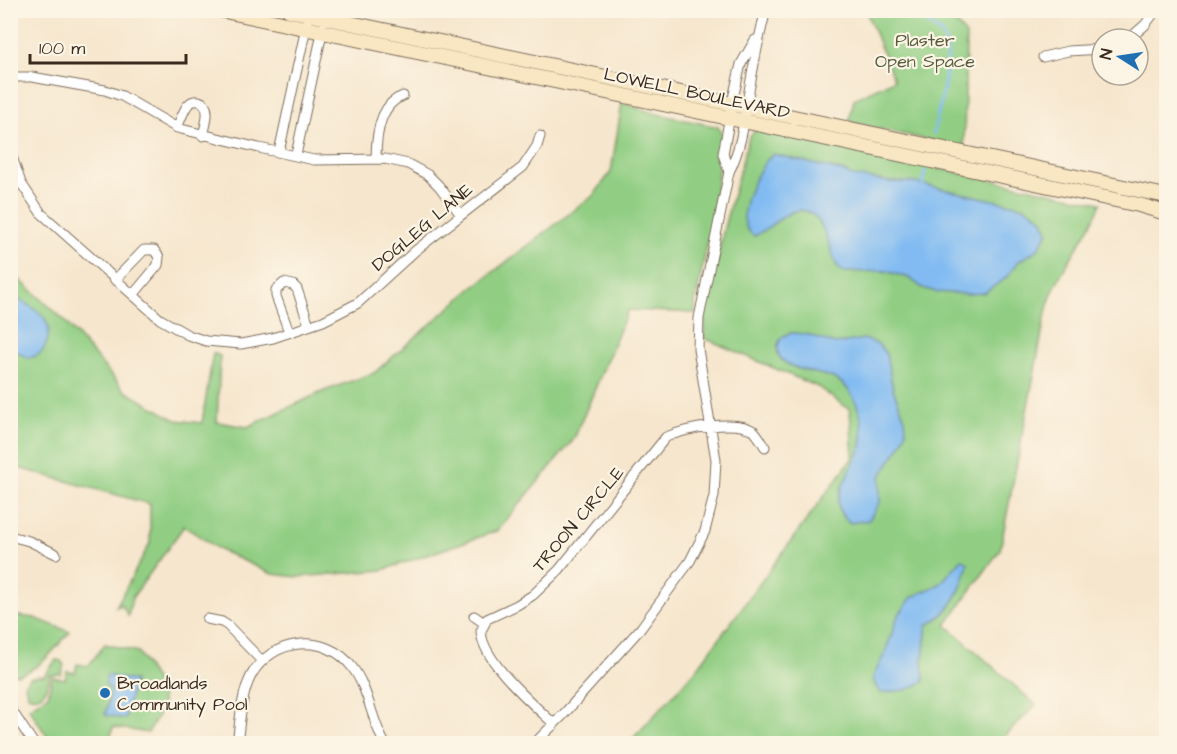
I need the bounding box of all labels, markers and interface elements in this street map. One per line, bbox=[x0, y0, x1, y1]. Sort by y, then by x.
scale bar bbox=[30, 27, 186, 65]
north arrow bbox=[1090, 27, 1150, 87]
park label: Plaster Open Space bbox=[875, 28, 975, 74]
text: 100 m bbox=[39, 36, 85, 61]
text: N bbox=[1095, 47, 1118, 61]
street label: LOWELL BOULEVARD bbox=[602, 62, 793, 125]
street label: DOGLEG LANE bbox=[366, 177, 478, 277]
street label: TROON CIRCLE bbox=[527, 461, 630, 577]
place label: Broadlands Community Pool bbox=[117, 671, 248, 718]
marker: Broadlands Community Pool bbox=[98, 686, 112, 700]

